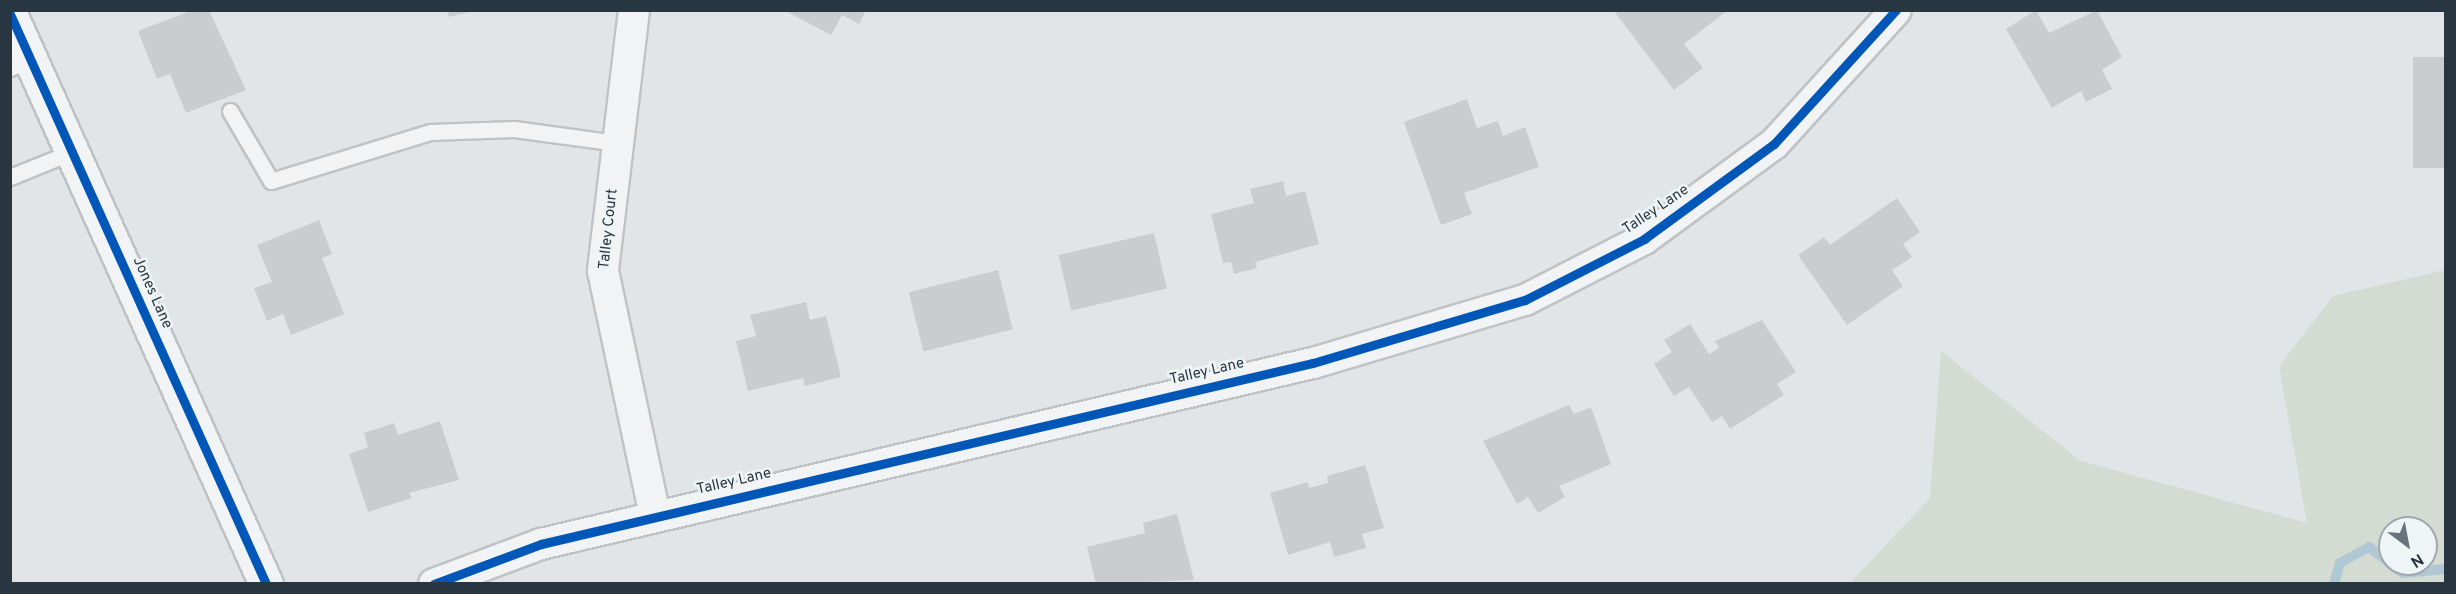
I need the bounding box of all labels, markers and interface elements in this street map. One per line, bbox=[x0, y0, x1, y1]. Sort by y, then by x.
street label: Talley Lane bbox=[1619, 181, 1693, 239]
street label: Talley Court bbox=[596, 188, 622, 270]
street label: Jones Lane bbox=[128, 254, 176, 332]
street label: Talley Lane bbox=[1168, 355, 1246, 389]
street label: Talley Lane bbox=[695, 465, 773, 499]
north arrow bbox=[2378, 516, 2438, 576]
text: N bbox=[2406, 548, 2427, 571]

